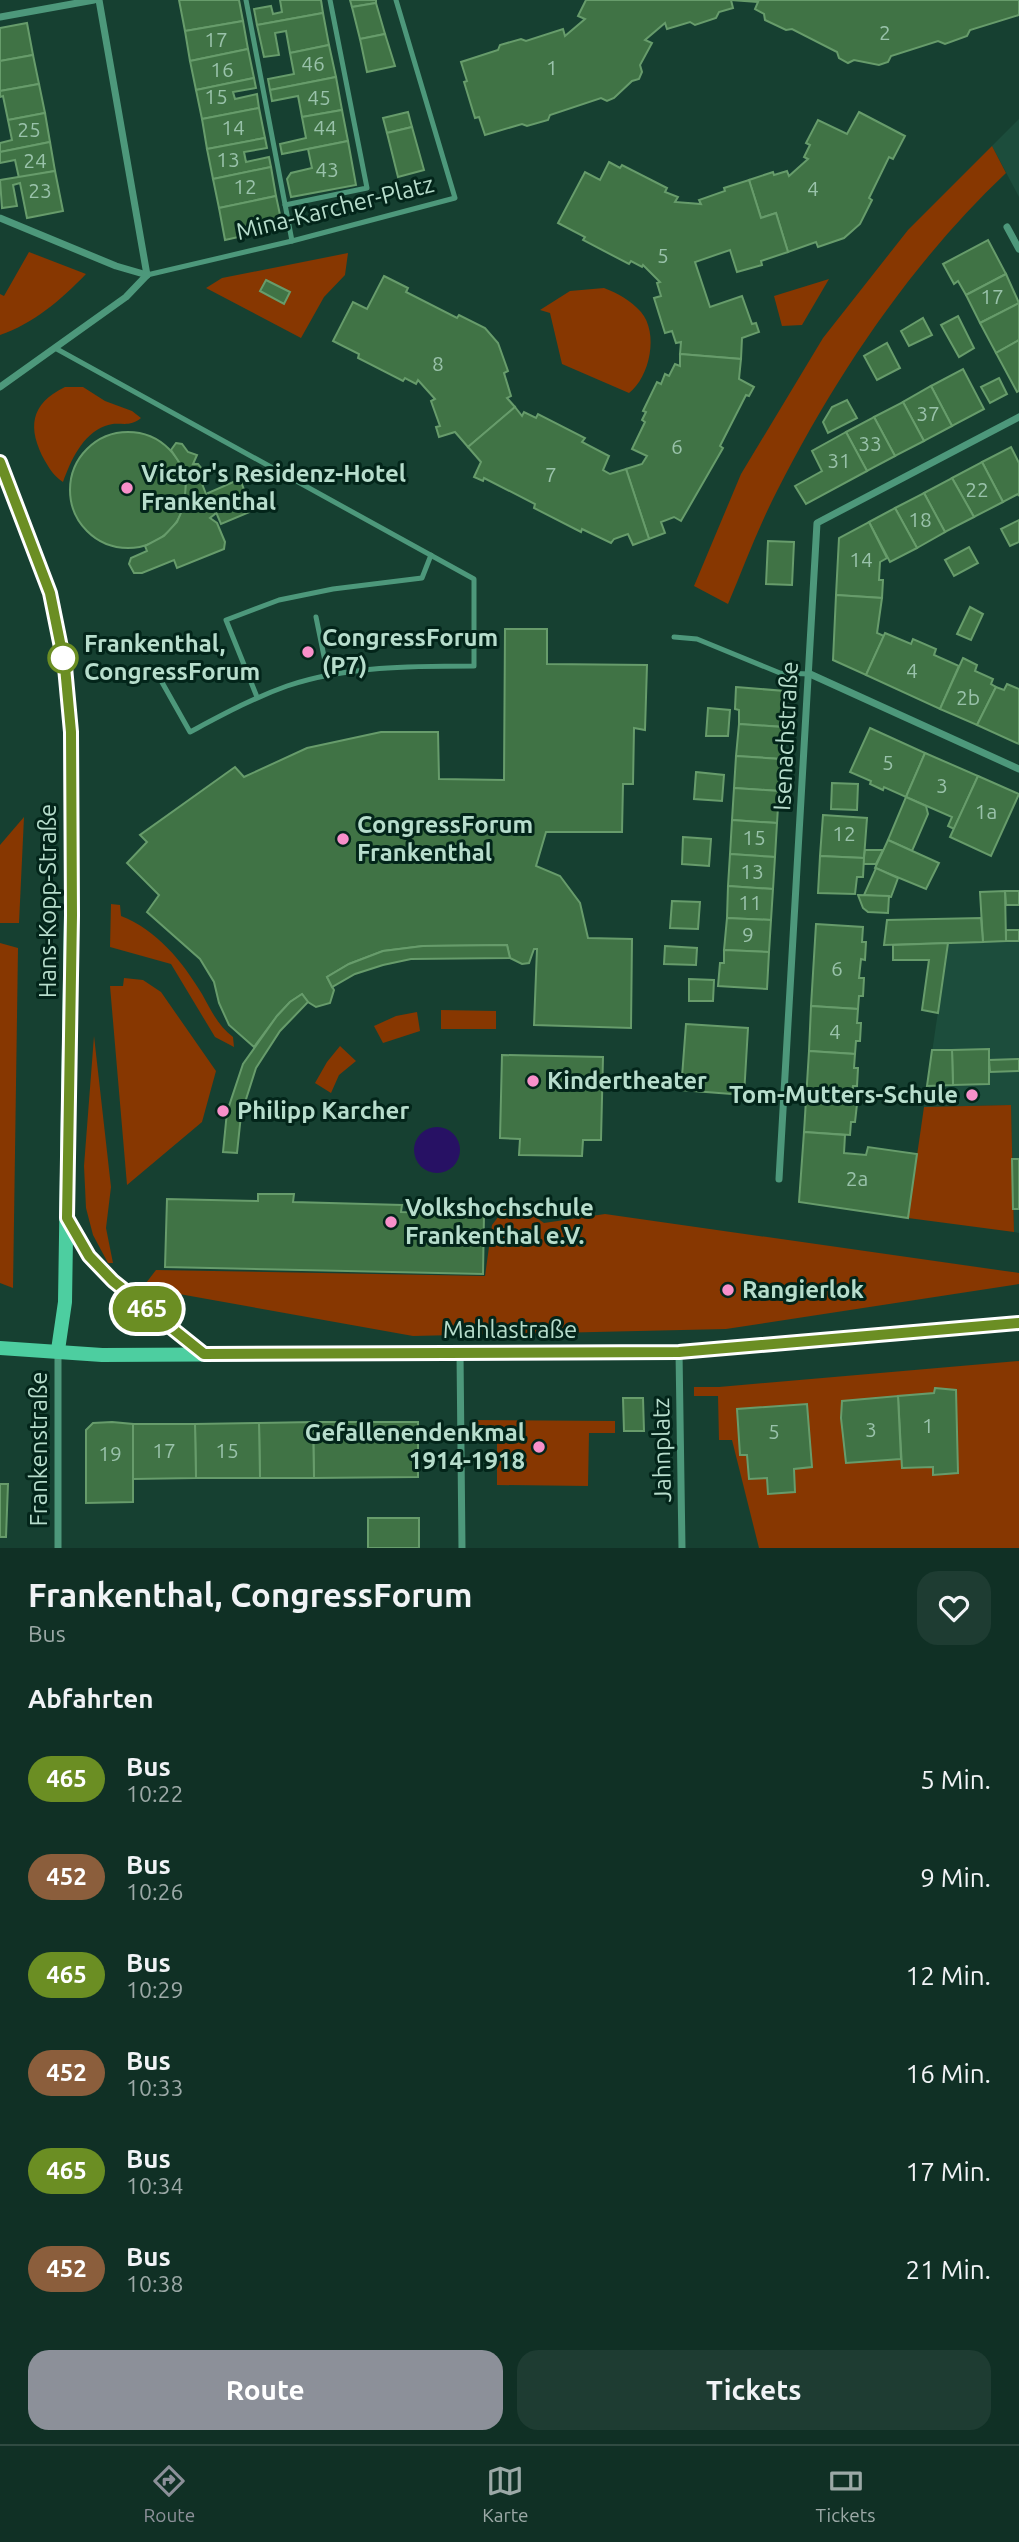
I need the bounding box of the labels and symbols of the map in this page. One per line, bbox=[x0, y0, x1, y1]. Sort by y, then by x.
house number: 2 bbox=[879, 20, 891, 44]
house number: 17 bbox=[204, 27, 228, 51]
house number: 46 bbox=[301, 51, 325, 75]
house number: 1 bbox=[546, 55, 558, 79]
house number: 16 bbox=[210, 57, 234, 81]
house number: 15 bbox=[204, 84, 228, 108]
house number: 45 bbox=[307, 85, 331, 109]
house number: 14 bbox=[221, 115, 245, 139]
house number: 44 bbox=[313, 115, 337, 139]
house number: 25 bbox=[17, 117, 41, 141]
house number: 13 bbox=[216, 147, 240, 171]
house number: 24 bbox=[23, 148, 47, 172]
house number: 43 bbox=[315, 157, 339, 181]
street label: Mina-Karcher-Platz bbox=[233, 170, 437, 245]
house number: 12 bbox=[233, 174, 257, 198]
house number: 4 bbox=[807, 176, 819, 200]
house number: 23 bbox=[28, 178, 52, 202]
house number: 5 bbox=[657, 243, 669, 267]
house number: 17 bbox=[980, 284, 1004, 308]
house number: 8 bbox=[432, 351, 444, 375]
house number: 37 bbox=[916, 401, 940, 425]
house number: 33 bbox=[858, 431, 882, 455]
house number: 6 bbox=[671, 434, 683, 458]
house number: 31 bbox=[827, 448, 851, 472]
place label: Victor's Residenz-Hotel Frankenthal bbox=[141, 460, 406, 515]
house number: 7 bbox=[545, 462, 557, 486]
house number: 22 bbox=[965, 477, 989, 501]
marker: Victor's Residenz-Hotel Frankenthal bbox=[119, 480, 135, 496]
house number: 18 bbox=[908, 507, 932, 531]
house number: 14 bbox=[849, 547, 873, 571]
place label: CongressForum (P7) bbox=[322, 624, 498, 679]
place label: Frankenthal, CongressForum bbox=[84, 630, 260, 685]
marker: Frankenthal, CongressForum bbox=[48, 643, 78, 673]
marker: CongressForum (P7) bbox=[300, 644, 316, 660]
house number: 4 bbox=[906, 658, 918, 682]
street label: Isenachstraße bbox=[768, 661, 803, 811]
house number: 2b bbox=[956, 685, 980, 709]
house number: 5 bbox=[882, 750, 894, 774]
house number: 3 bbox=[936, 773, 948, 797]
house number: 1a bbox=[975, 799, 997, 823]
street label: Hans-Kopp-Straße bbox=[34, 804, 61, 998]
place label: CongressForum Frankenthal bbox=[357, 811, 533, 866]
house number: 12 bbox=[832, 821, 856, 845]
house number: 15 bbox=[742, 825, 766, 849]
marker: CongressForum Frankenthal bbox=[335, 831, 351, 847]
house number: 13 bbox=[740, 859, 764, 883]
house number: 11 bbox=[738, 890, 762, 914]
house number: 9 bbox=[742, 922, 754, 946]
house number: 6 bbox=[831, 956, 843, 980]
house number: 4 bbox=[829, 1019, 841, 1043]
place label: Kindertheater bbox=[547, 1067, 707, 1094]
marker: Kindertheater bbox=[525, 1073, 541, 1089]
place label: Tom-Mutters-Schule bbox=[729, 1081, 958, 1108]
marker: Tom-Mutters-Schule bbox=[964, 1087, 980, 1103]
place label: Philipp Karcher bbox=[237, 1097, 409, 1124]
marker: Philipp Karcher bbox=[215, 1103, 231, 1119]
house number: 2a bbox=[846, 1166, 868, 1190]
place label: Volkshochschule Frankenthal e.V. bbox=[405, 1194, 594, 1249]
marker: Volkshochschule Frankenthal e.V. bbox=[383, 1214, 399, 1230]
place label: Rangierlok bbox=[742, 1276, 865, 1303]
marker: Rangierlok bbox=[720, 1282, 736, 1298]
line badge: 465 bbox=[107, 1286, 187, 1332]
street label: Mahlastraße bbox=[443, 1316, 577, 1343]
street label: Frankenstraße bbox=[25, 1372, 52, 1526]
street label: Jahnplatz bbox=[647, 1397, 676, 1503]
house number: 1 bbox=[922, 1413, 934, 1437]
house number: 3 bbox=[865, 1417, 877, 1441]
place label: Gefallenendenkmal 1914-1918 bbox=[305, 1419, 525, 1474]
house number: 5 bbox=[768, 1419, 780, 1443]
house number: 17 bbox=[152, 1438, 176, 1462]
house number: 15 bbox=[215, 1438, 239, 1462]
marker: Gefallenendenkmal 1914-1918 bbox=[531, 1439, 547, 1455]
house number: 19 bbox=[98, 1441, 122, 1465]

